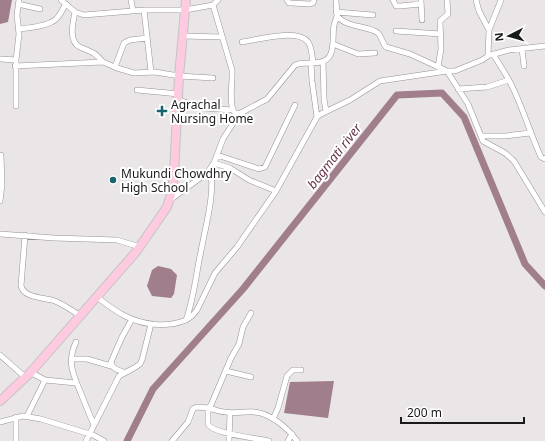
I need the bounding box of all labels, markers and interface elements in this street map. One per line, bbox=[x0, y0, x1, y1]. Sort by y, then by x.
north arrow bbox=[489, 16, 529, 56]
text: N bbox=[491, 32, 506, 42]
place label: Agrachal Nursing Home bbox=[171, 96, 254, 127]
marker: Agrachal Nursing Home bbox=[156, 105, 168, 117]
water label: bagmati river bbox=[303, 119, 366, 192]
place label: Mukundi Chowdhry High School bbox=[121, 165, 232, 196]
marker: Mukundi Chowdhry High School bbox=[108, 175, 118, 185]
scale bar bbox=[401, 399, 524, 425]
text: 200 m bbox=[407, 404, 442, 421]

